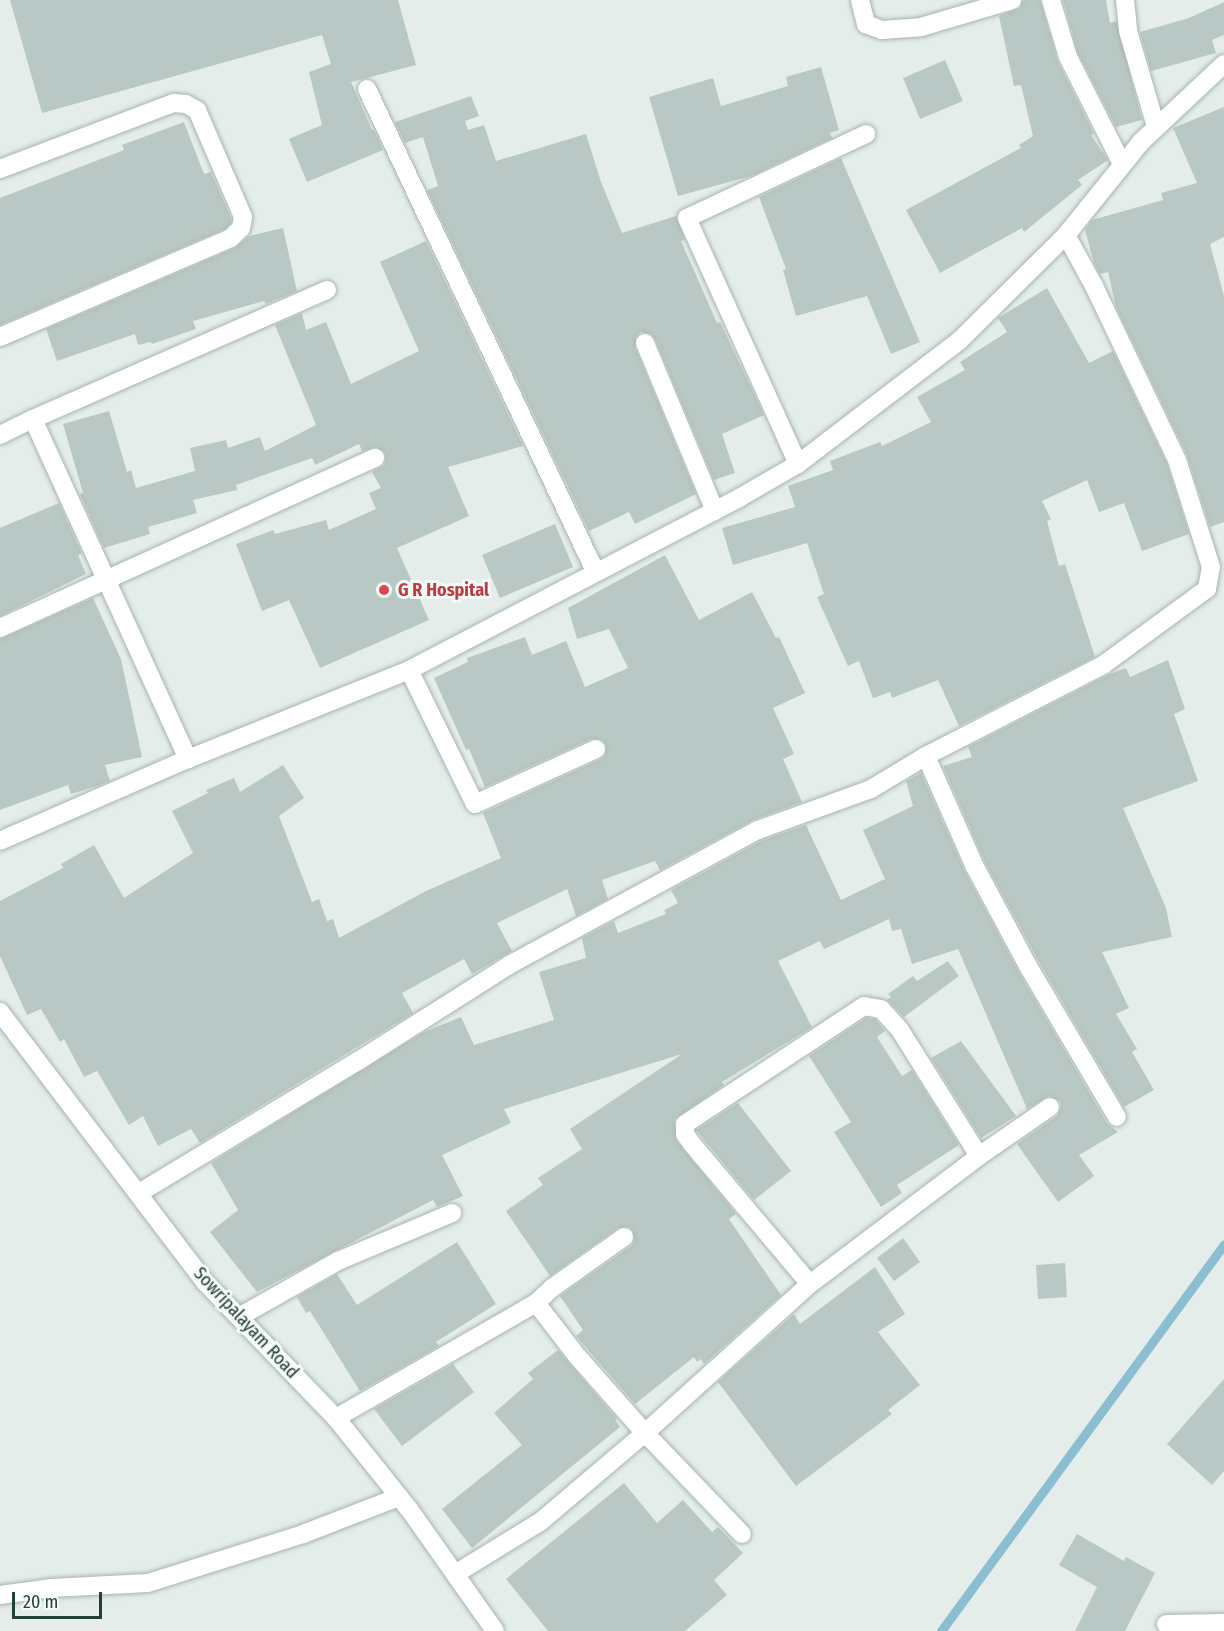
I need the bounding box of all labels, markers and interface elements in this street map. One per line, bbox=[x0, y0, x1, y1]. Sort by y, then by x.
place label: G R Hospital bbox=[398, 579, 489, 601]
marker: G R Hospital bbox=[375, 581, 393, 599]
street label: Sowripalayam Road bbox=[189, 1263, 303, 1383]
scale bar bbox=[15, 1580, 105, 1618]
text: 20 m bbox=[23, 1591, 58, 1613]

